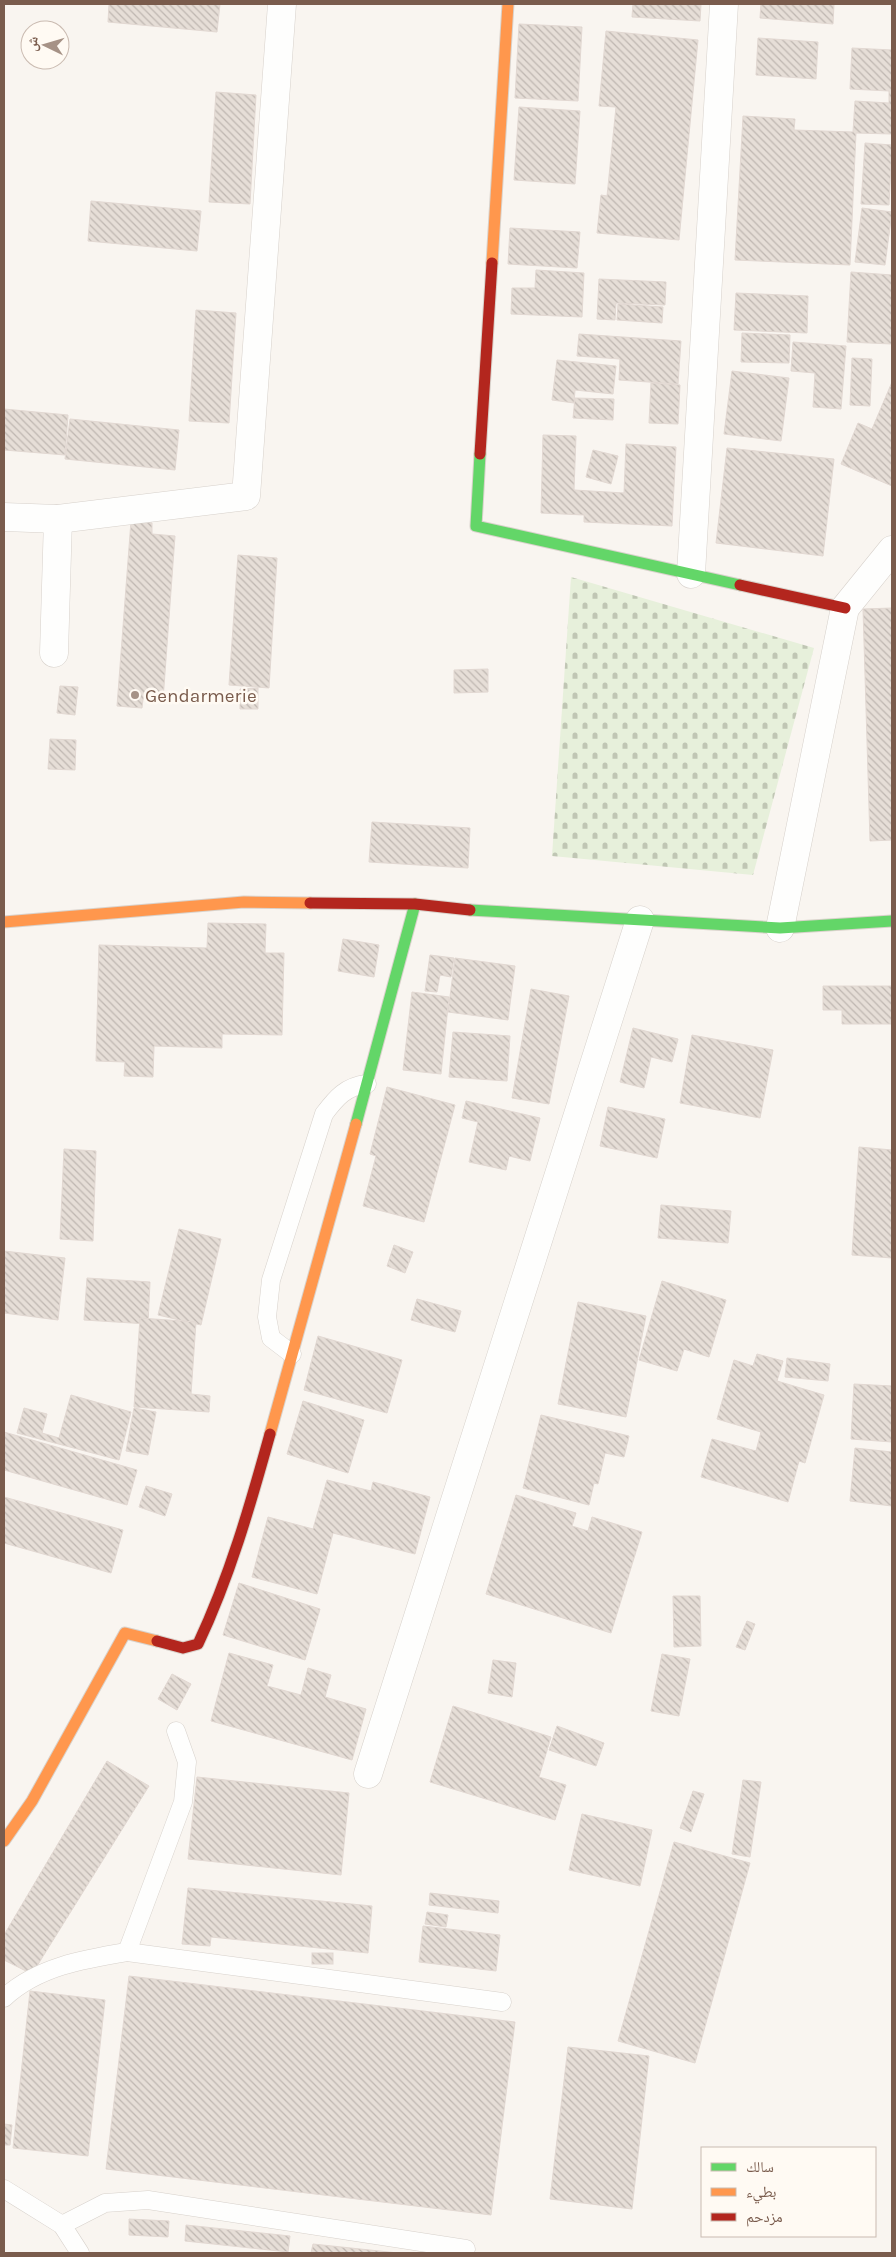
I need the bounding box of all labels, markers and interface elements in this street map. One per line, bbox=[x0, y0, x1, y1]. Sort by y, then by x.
north arrow bbox=[20, 20, 70, 70]
text: ش bbox=[23, 36, 42, 52]
place label: Gendarmerie bbox=[145, 685, 257, 707]
marker: Gendarmerie bbox=[129, 689, 141, 701]
legend bbox=[701, 2147, 876, 2237]
text: سالك bbox=[746, 2158, 774, 2176]
text: بطيء bbox=[746, 2183, 776, 2204]
text: مزدحم bbox=[746, 2208, 783, 2227]

